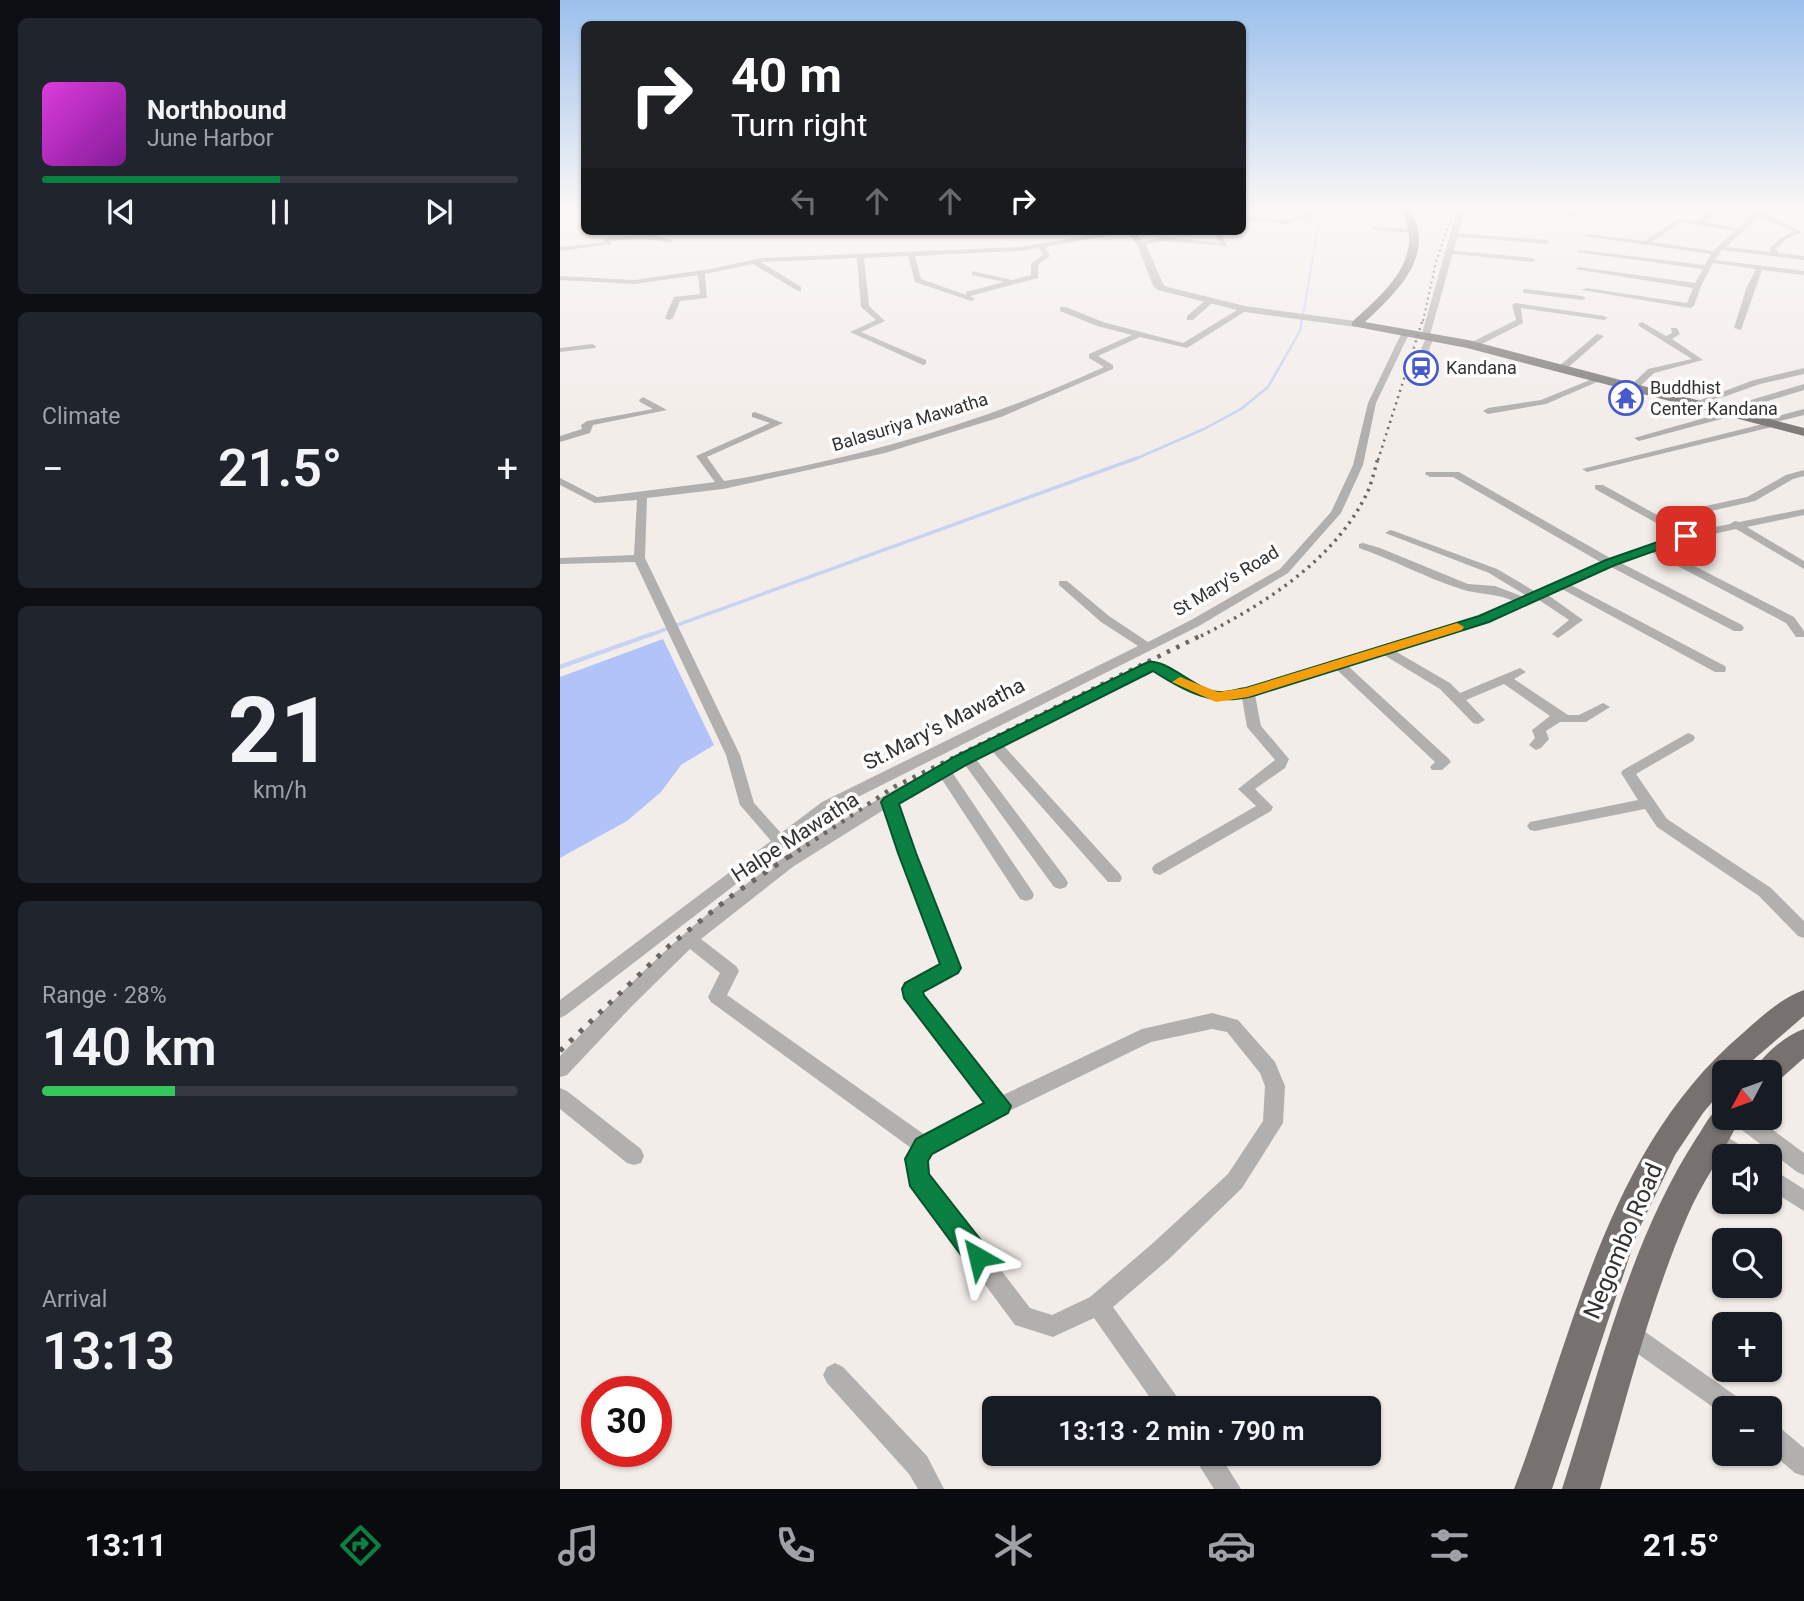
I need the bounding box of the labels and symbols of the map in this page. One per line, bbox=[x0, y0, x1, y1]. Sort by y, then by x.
station icon: Kandana bbox=[1402, 349, 1440, 387]
place label: Kandana bbox=[1446, 357, 1517, 378]
place label: Buddhist Center Kandana bbox=[1650, 377, 1778, 419]
temple icon: Buddhist Center Kandana bbox=[1607, 379, 1645, 417]
street label: Balasuriya Mawatha bbox=[829, 388, 990, 455]
pin bbox=[1656, 506, 1716, 566]
street label: St Mary's Road bbox=[1169, 541, 1282, 620]
street label: St.Mary's Mawatha bbox=[859, 673, 1029, 775]
street label: Halpe Mawatha bbox=[727, 787, 863, 887]
north arrow bbox=[1712, 1060, 1782, 1130]
street label: Negombo Road bbox=[1578, 1159, 1668, 1323]
position arrow bbox=[941, 1220, 1015, 1294]
speed limit sign: 30 bbox=[581, 1376, 672, 1467]

